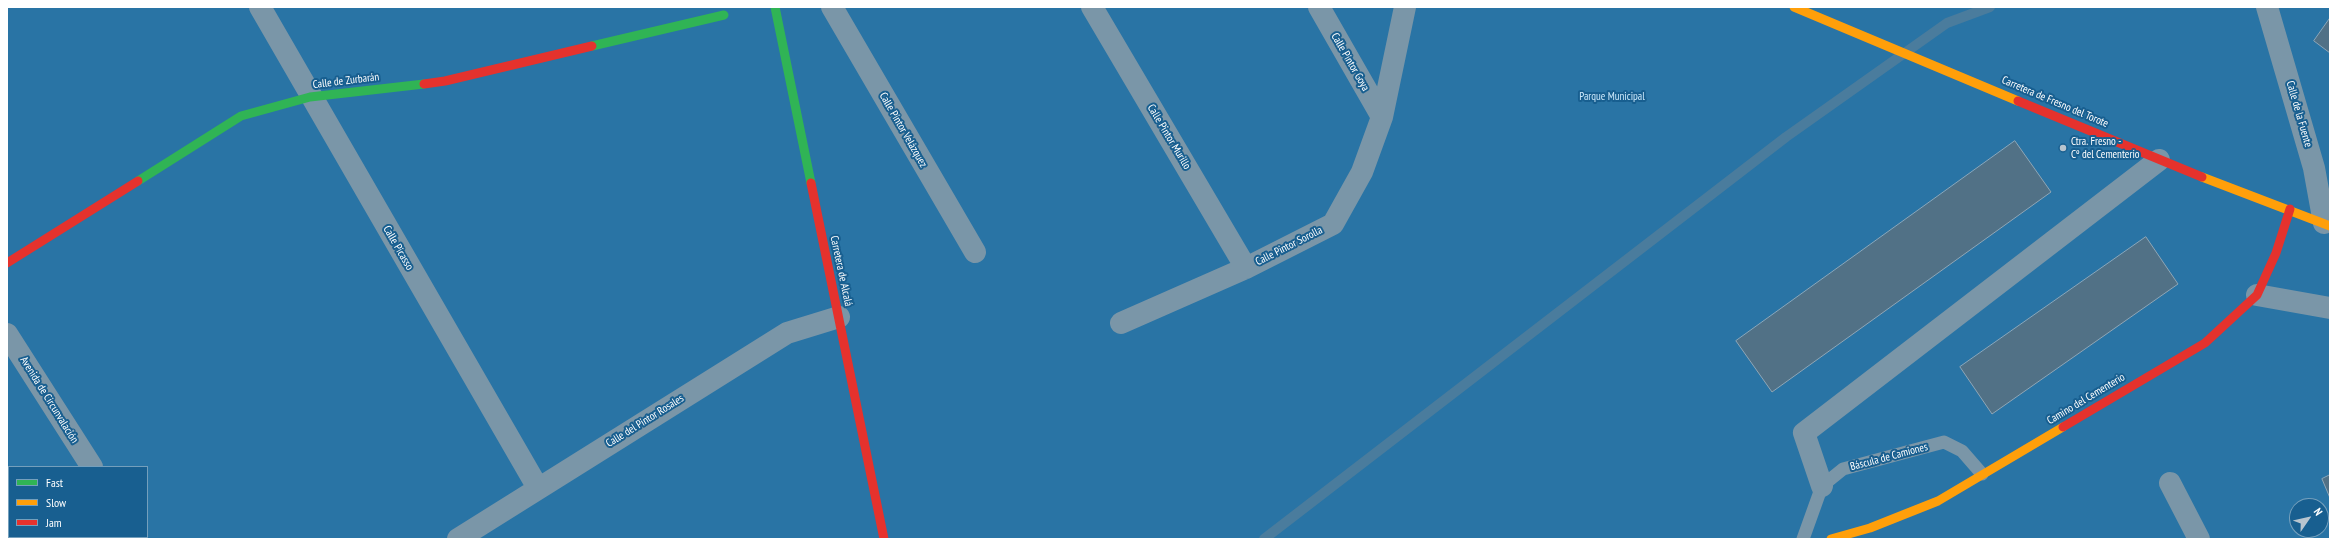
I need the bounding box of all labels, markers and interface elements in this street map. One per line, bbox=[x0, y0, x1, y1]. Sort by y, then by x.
street label: Calle Pintor Goya bbox=[1328, 31, 1372, 93]
street label: Calle de Zurbarán bbox=[312, 70, 380, 92]
street label: Carretera de Fresno del Torote bbox=[2000, 74, 2110, 130]
street label: Calle de la Fuente bbox=[2283, 79, 2315, 149]
street label: Calle Pintor Velázquez bbox=[876, 90, 930, 170]
park label: Parque Municipal bbox=[1579, 90, 1645, 104]
street label: Calle Pintor Murillo bbox=[1144, 102, 1194, 172]
place label: Ctra. Fresno - Cº del Cementerio bbox=[2071, 135, 2140, 161]
marker: Ctra. Fresno - Cº del Cementerio bbox=[2058, 143, 2068, 153]
street label: Calle Picasso bbox=[380, 223, 416, 273]
street label: Calle Pintor Sorolla bbox=[1253, 223, 1325, 269]
street label: Carretera de Alcalá bbox=[827, 235, 855, 307]
street label: Avenida de Circunvalación bbox=[17, 354, 81, 446]
street label: Camino del Cementerio bbox=[2045, 371, 2127, 427]
street label: Calle del Pintor Rosales bbox=[604, 392, 686, 450]
street label: Báscula de Camiones bbox=[1849, 440, 1929, 474]
legend bbox=[8, 466, 148, 538]
text: Fast bbox=[46, 475, 63, 490]
text: Slow bbox=[46, 495, 66, 510]
north arrow bbox=[2289, 498, 2329, 538]
text: N bbox=[2311, 505, 2326, 518]
text: Jam bbox=[46, 515, 62, 530]

